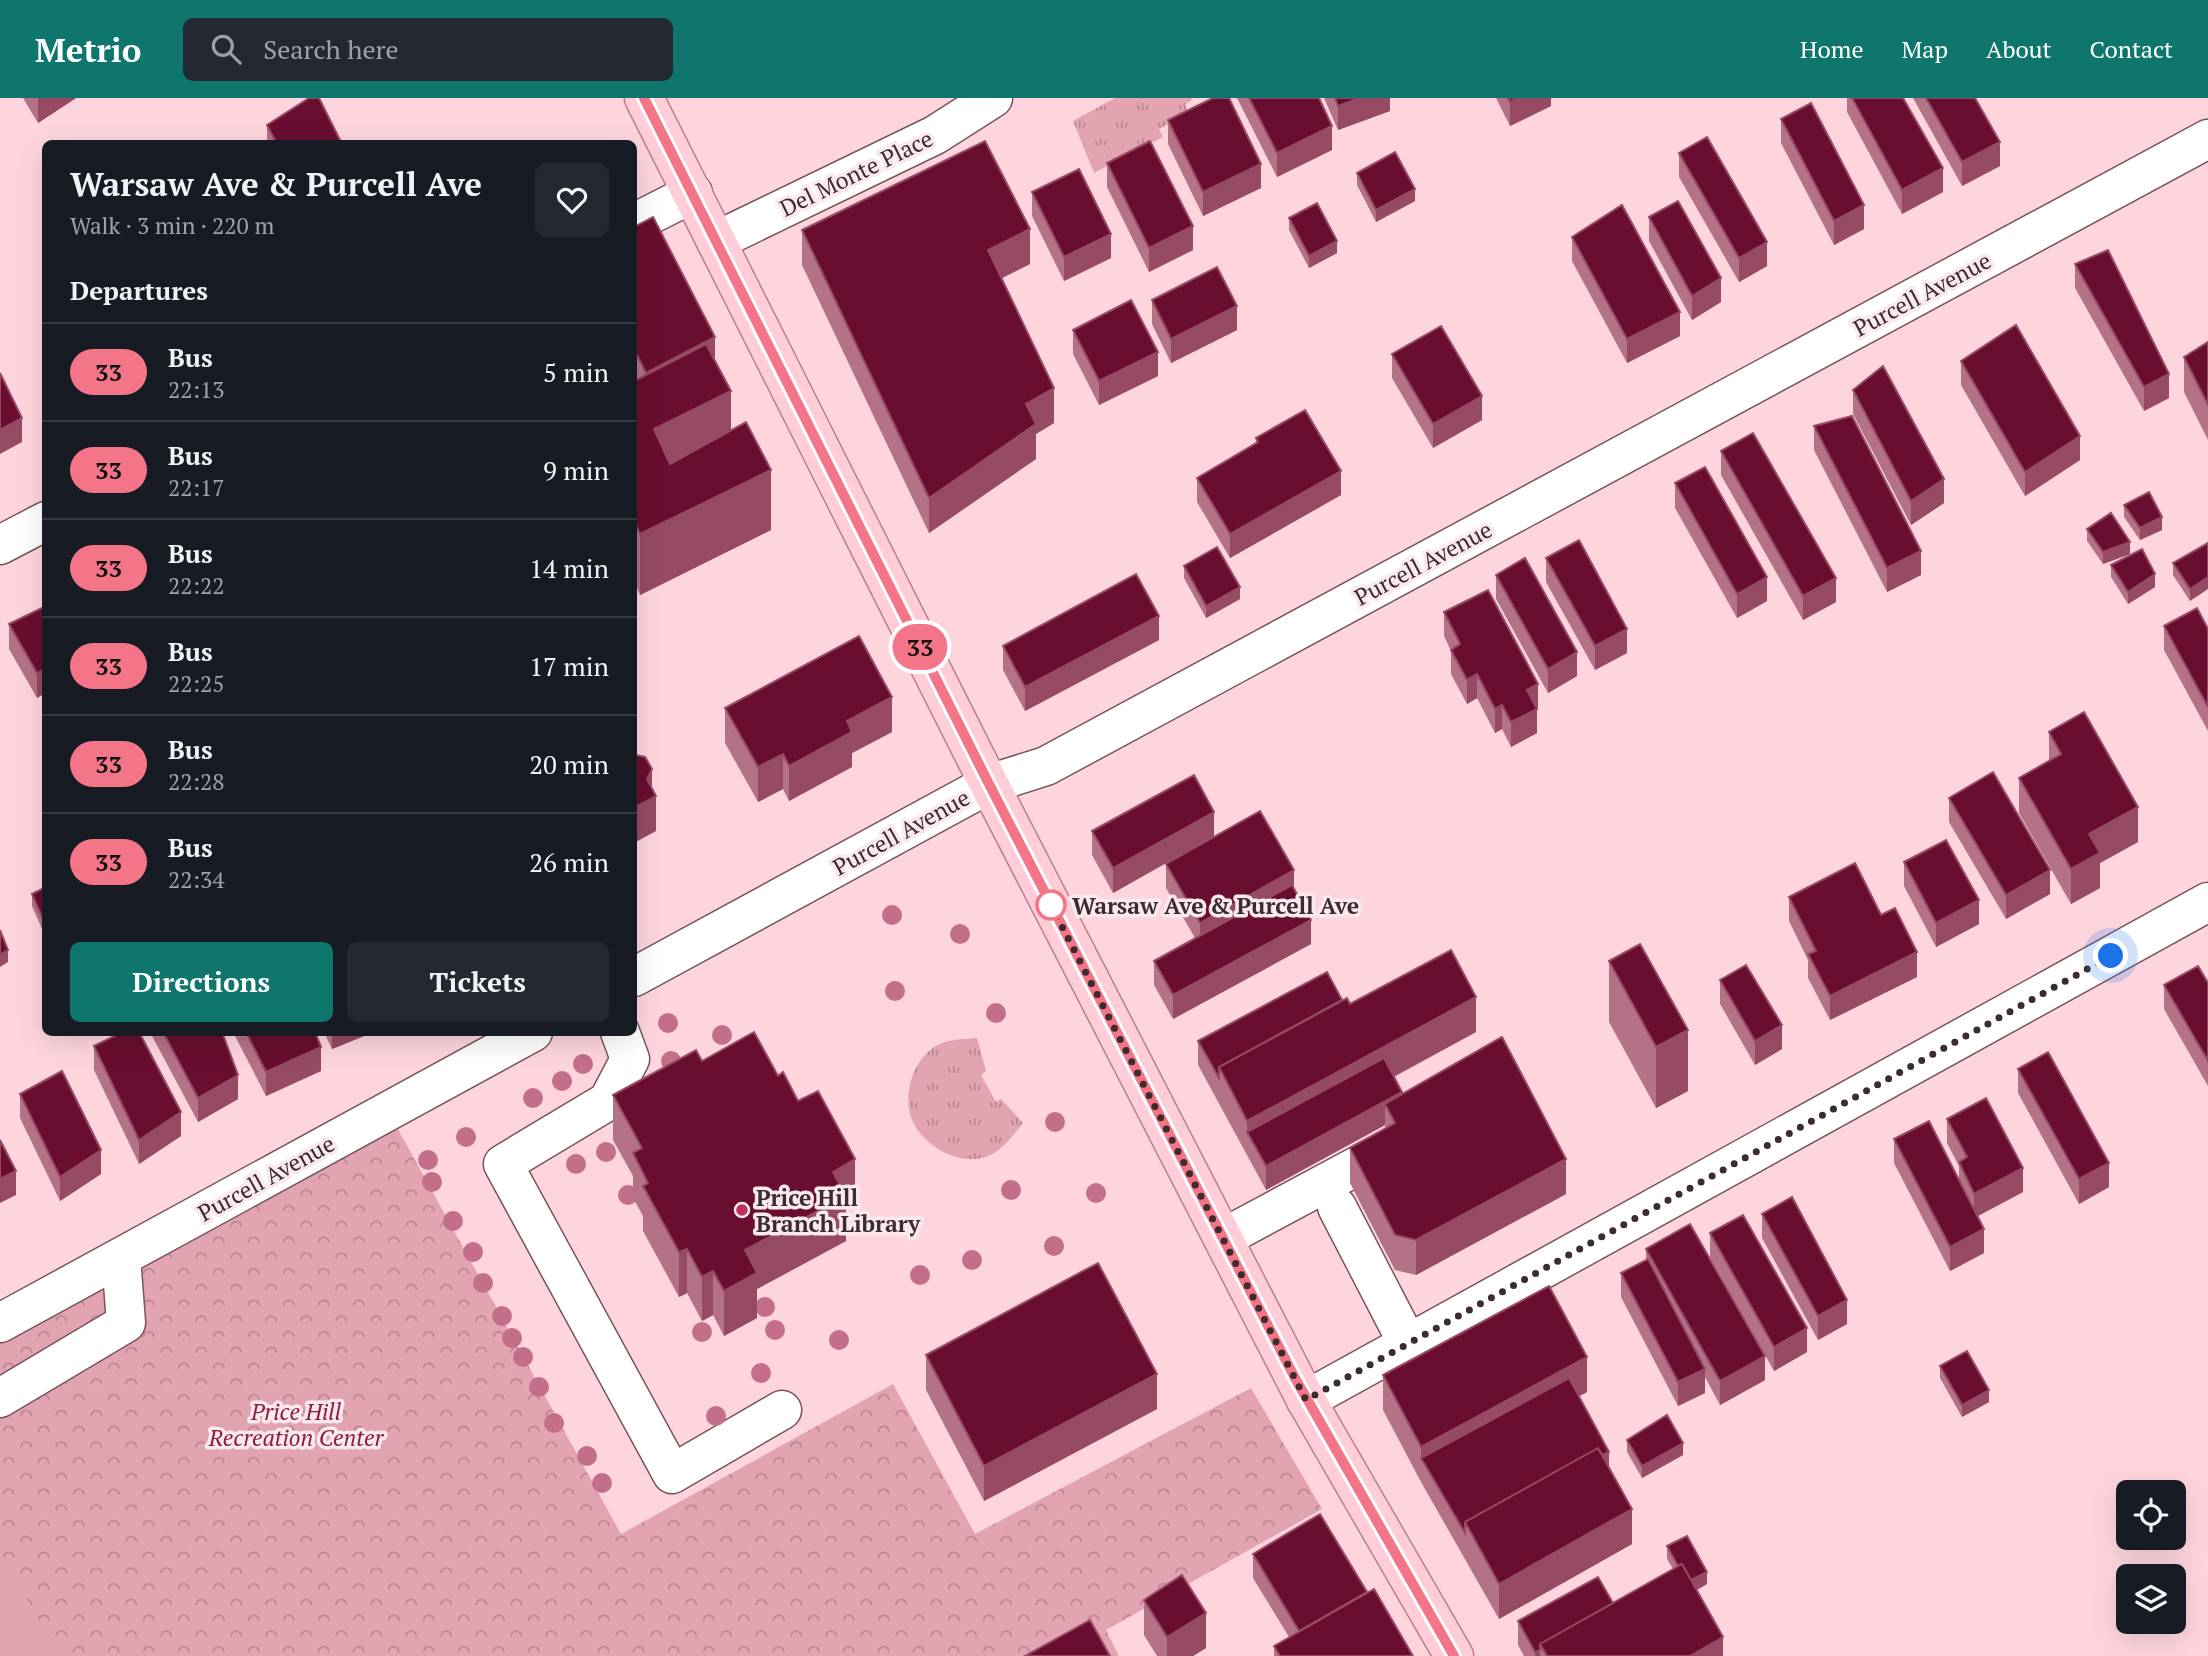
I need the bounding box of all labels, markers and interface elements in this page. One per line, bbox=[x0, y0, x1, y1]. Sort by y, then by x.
search box bbox=[183, 18, 673, 81]
text: Metrio bbox=[35, 28, 141, 71]
icon: search bbox=[207, 30, 245, 68]
text: Search here bbox=[263, 32, 399, 66]
text: Home bbox=[1800, 33, 1864, 65]
text: Map bbox=[1902, 33, 1948, 65]
text: About bbox=[1986, 33, 2052, 65]
text: Contact bbox=[2090, 33, 2173, 65]
street label: Del Monte Place bbox=[774, 123, 938, 223]
text: Warsaw Ave & Purcell Ave bbox=[70, 162, 482, 205]
button: heart bbox=[535, 163, 609, 237]
text: Walk · 3 min · 220 m bbox=[70, 210, 274, 241]
street label: Purcell Avenue bbox=[1848, 245, 1996, 343]
text: Departures bbox=[70, 273, 208, 307]
text: Bus bbox=[168, 340, 213, 374]
text: 5 min bbox=[543, 355, 609, 389]
text: 33 bbox=[95, 356, 122, 388]
text: 22:13 bbox=[168, 374, 225, 405]
text: Bus bbox=[168, 438, 213, 472]
text: 9 min bbox=[543, 453, 609, 487]
text: 33 bbox=[95, 454, 122, 486]
text: 22:17 bbox=[168, 472, 225, 503]
street label: Purcell Avenue bbox=[1349, 514, 1497, 612]
text: Bus bbox=[168, 536, 213, 570]
text: 14 min bbox=[529, 551, 609, 585]
text: 33 bbox=[95, 552, 122, 584]
text: 22:22 bbox=[168, 570, 225, 601]
line badge: 33 bbox=[888, 624, 951, 670]
text: 33 bbox=[906, 631, 934, 663]
text: Bus bbox=[168, 634, 213, 668]
text: 17 min bbox=[529, 649, 609, 683]
text: 33 bbox=[95, 650, 122, 682]
text: 22:25 bbox=[168, 668, 225, 699]
text: Bus bbox=[168, 732, 213, 766]
text: 20 min bbox=[529, 747, 609, 781]
text: 33 bbox=[95, 748, 122, 780]
text: 22:28 bbox=[168, 766, 225, 797]
street label: Purcell Avenue bbox=[827, 782, 975, 882]
text: Bus bbox=[168, 830, 213, 864]
text: 26 min bbox=[529, 845, 609, 879]
text: 33 bbox=[95, 846, 122, 878]
text: 22:34 bbox=[168, 864, 225, 895]
marker: Warsaw Ave & Purcell Ave bbox=[1036, 890, 1066, 920]
place label: Warsaw Ave & Purcell Ave bbox=[1072, 890, 1359, 921]
your location bbox=[2093, 938, 2128, 973]
button: Directions bbox=[70, 942, 333, 1022]
button: Tickets bbox=[347, 942, 609, 1022]
street label: Purcell Avenue bbox=[192, 1128, 340, 1228]
place label: Price Hill Branch Library bbox=[756, 1182, 921, 1239]
marker: Price Hill Branch Library bbox=[734, 1202, 750, 1218]
park label: Price Hill Recreation Center bbox=[208, 1396, 384, 1453]
map controls bbox=[2116, 1480, 2186, 1634]
button: locate bbox=[2116, 1480, 2186, 1550]
button: layers bbox=[2116, 1564, 2186, 1634]

